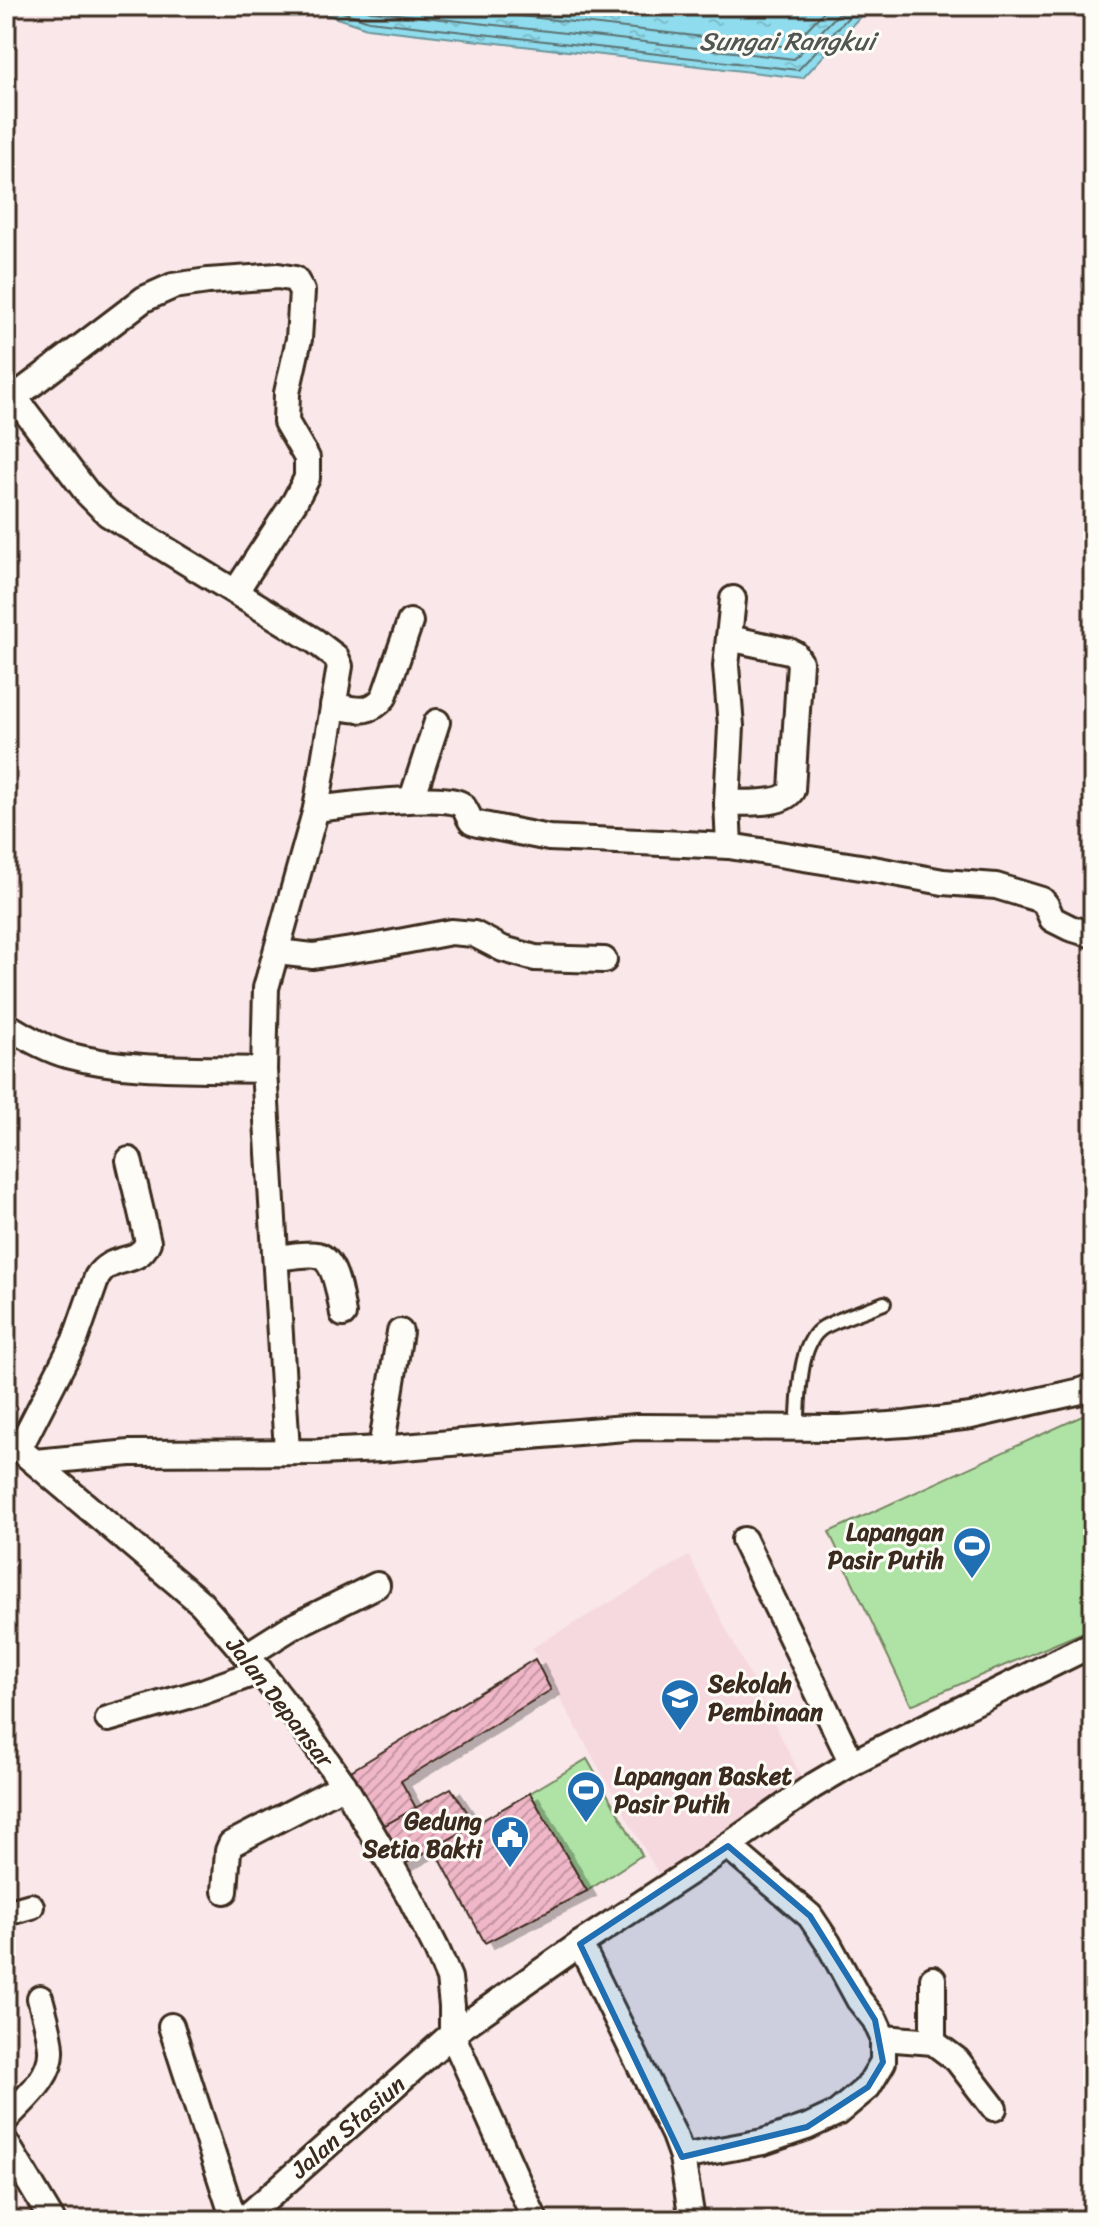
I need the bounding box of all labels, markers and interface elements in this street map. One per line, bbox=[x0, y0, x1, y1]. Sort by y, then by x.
water label: Sungai Rangkui bbox=[699, 18, 880, 64]
place label: Lapangan Pasir Putih bbox=[828, 1511, 944, 1581]
sports icon: Lapangan Pasir Putih bbox=[951, 1525, 993, 1580]
street label: Jalan Depansar bbox=[214, 1626, 346, 1778]
place label: Sekolah Pembinaan bbox=[707, 1663, 823, 1733]
school or university icon: Sekolah Pembinaan bbox=[659, 1677, 701, 1732]
place label: Lapangan Basket Pasir Putih bbox=[614, 1755, 792, 1825]
sports icon: Lapangan Basket Pasir Putih bbox=[565, 1769, 607, 1824]
place label: Gedung Setia Bakti bbox=[362, 1800, 483, 1870]
public building icon: Gedung Setia Bakti bbox=[489, 1814, 531, 1869]
street label: Jalan Stasiun bbox=[280, 2065, 415, 2190]

